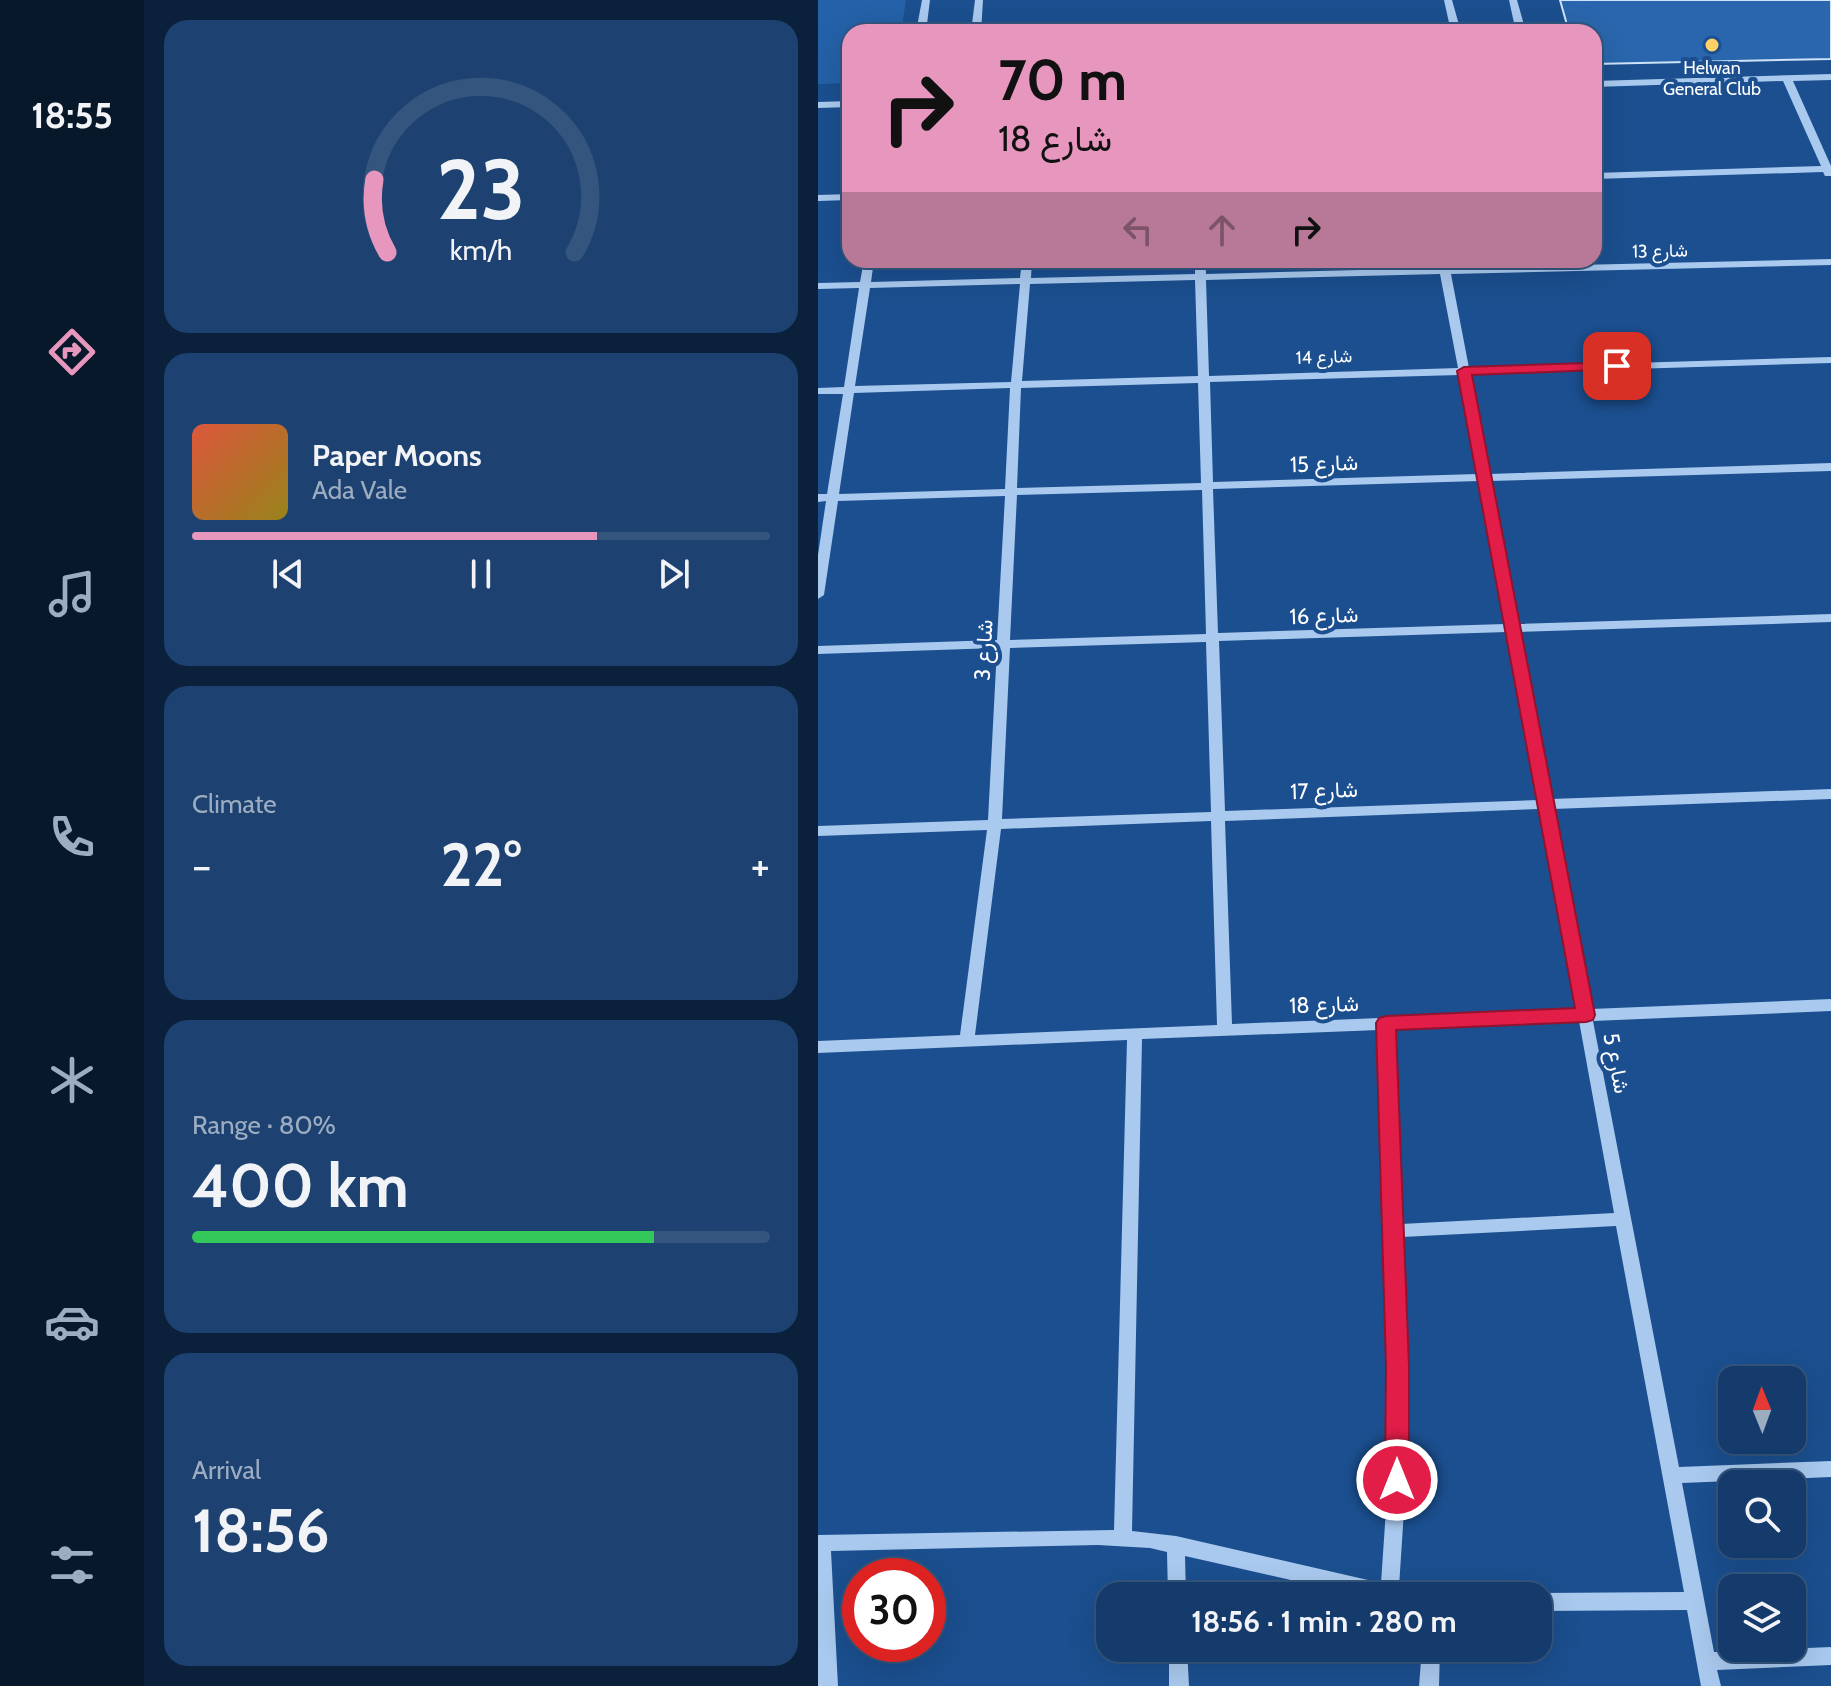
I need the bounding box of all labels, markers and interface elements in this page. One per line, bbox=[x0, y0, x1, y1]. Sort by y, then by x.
marker: Helwan General Club bbox=[1703, 36, 1721, 54]
text: 70 m bbox=[998, 46, 1127, 114]
icon: right bbox=[866, 56, 970, 160]
place label: Helwan General Club bbox=[1663, 57, 1761, 100]
text: 18:55 bbox=[31, 93, 113, 137]
text: شارع 18 bbox=[998, 116, 1112, 160]
text: 23 bbox=[437, 138, 525, 239]
icon: left bbox=[1116, 208, 1160, 252]
icon: ahead bbox=[1200, 208, 1244, 252]
icon: right bbox=[1284, 208, 1328, 252]
text: km/h bbox=[450, 232, 512, 267]
street label: شارع 13 bbox=[1632, 240, 1688, 263]
icon: directions bbox=[44, 324, 100, 380]
pin bbox=[1583, 332, 1651, 400]
icon: arrive bbox=[1595, 344, 1639, 388]
street label: شارع 14 bbox=[1295, 345, 1353, 370]
text: Paper Moons bbox=[312, 437, 482, 474]
street label: شارع 15 bbox=[1289, 449, 1359, 479]
text: Ada Vale bbox=[312, 474, 407, 506]
icon: previous bbox=[266, 552, 310, 596]
icon: pause bbox=[459, 552, 503, 596]
icon: next bbox=[652, 552, 696, 596]
icon: music bbox=[44, 566, 100, 622]
street label: شارع 16 bbox=[1289, 601, 1359, 631]
street label: شارع 3 bbox=[968, 619, 1000, 681]
street label: شارع 17 bbox=[1290, 776, 1358, 806]
text: Climate bbox=[192, 788, 277, 820]
icon: phone bbox=[44, 809, 100, 865]
text: 22° bbox=[441, 828, 521, 901]
text: − bbox=[192, 839, 211, 892]
text: + bbox=[751, 839, 770, 892]
street label: شارع 18 bbox=[1289, 990, 1359, 1020]
street label: شارع 5 bbox=[1596, 1031, 1636, 1096]
icon: climate bbox=[44, 1052, 100, 1108]
text: Range · 80% bbox=[192, 1109, 336, 1141]
text: 400 km bbox=[192, 1149, 409, 1222]
icon: car bbox=[44, 1294, 100, 1350]
north arrow bbox=[1718, 1366, 1806, 1454]
map controls bbox=[1718, 1366, 1806, 1662]
position arrow bbox=[1355, 1438, 1439, 1522]
text: Arrival bbox=[192, 1454, 261, 1486]
button: search bbox=[1718, 1470, 1806, 1558]
text: 18:56 bbox=[192, 1494, 330, 1567]
icon: filters bbox=[44, 1537, 100, 1593]
speed limit sign: 30 bbox=[842, 1558, 946, 1662]
button: layers bbox=[1718, 1574, 1806, 1662]
text: 18:56 · 1 min · 280 m bbox=[1191, 1603, 1457, 1640]

